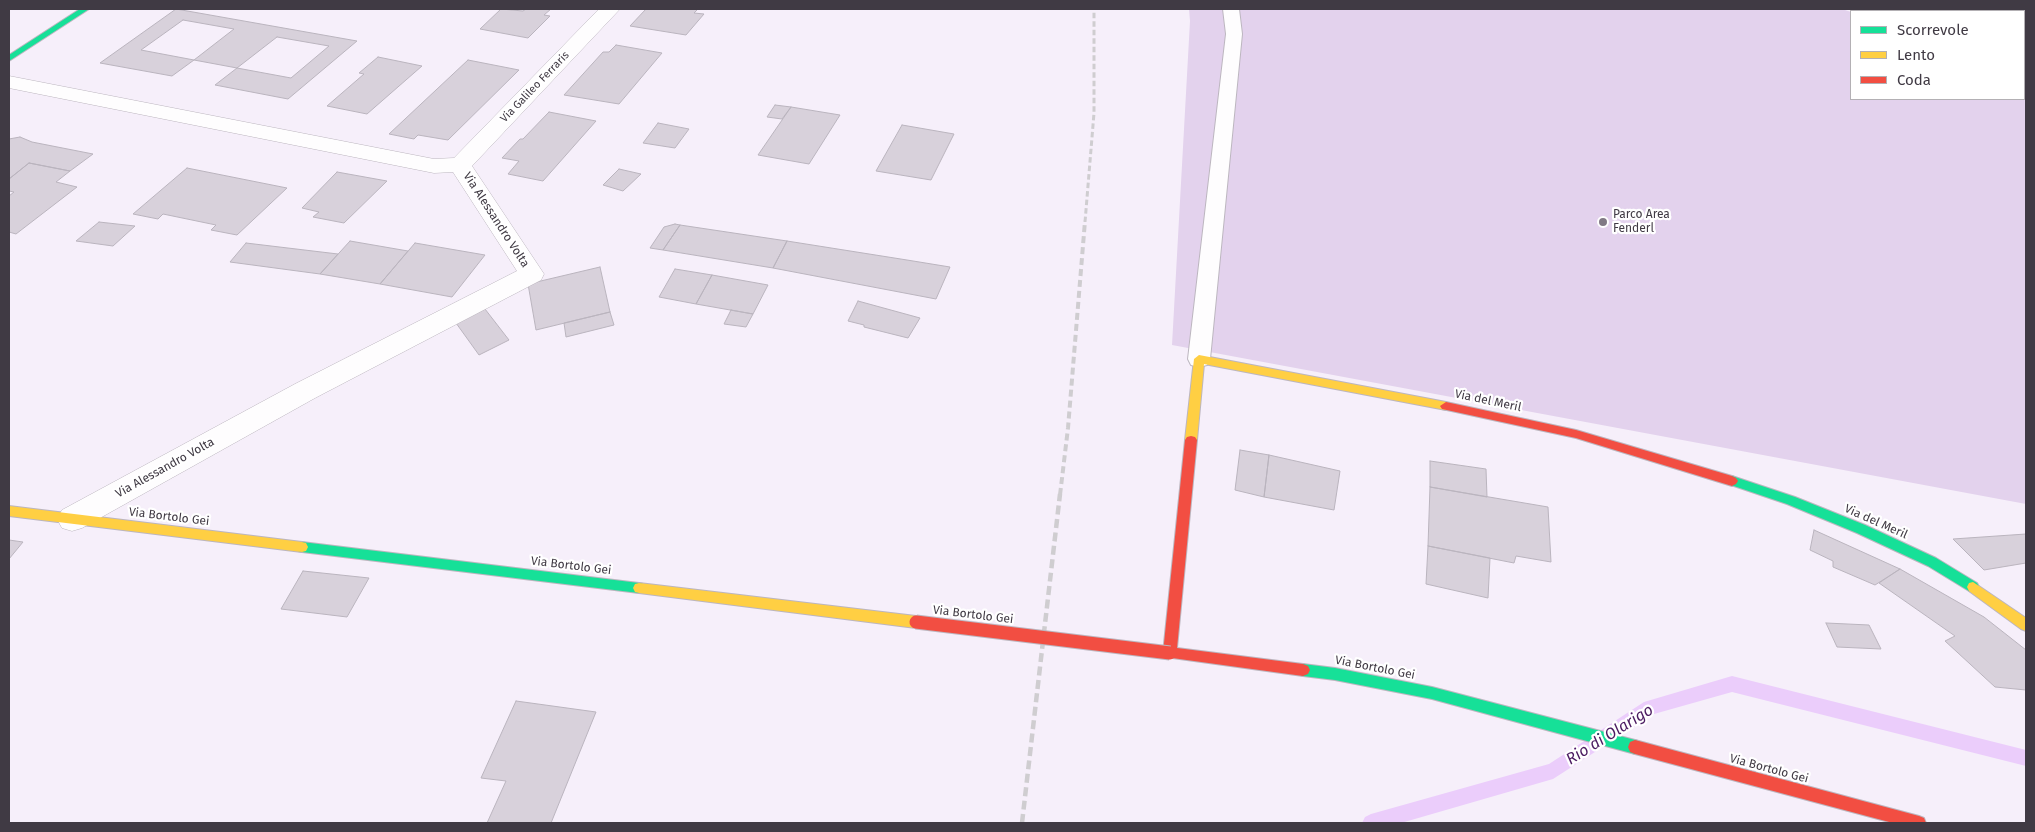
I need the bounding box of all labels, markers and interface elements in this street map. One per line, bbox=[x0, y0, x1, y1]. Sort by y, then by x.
legend bbox=[1850, 10, 2025, 100]
text: Scorrevole bbox=[1897, 21, 1969, 39]
text: Lento bbox=[1897, 46, 1935, 64]
street label: Via Galileo Ferraris bbox=[498, 49, 572, 125]
text: Coda bbox=[1897, 71, 1931, 89]
street label: Via Alessandro Volta bbox=[460, 170, 532, 270]
place label: Parco Area Fenderl bbox=[1613, 208, 1670, 236]
marker: Parco Area Fenderl bbox=[1597, 216, 1609, 228]
street label: Via del Meril bbox=[1453, 387, 1523, 415]
street label: Via Alessandro Volta bbox=[113, 435, 217, 501]
street label: Via del Meril bbox=[1842, 502, 1910, 542]
street label: Via Bortolo Gei bbox=[128, 505, 210, 529]
street label: Via Bortolo Gei bbox=[530, 554, 612, 578]
street label: Via Bortolo Gei bbox=[932, 603, 1014, 627]
street label: Via Bortolo Gei bbox=[1334, 653, 1416, 683]
water label: Rio di Olarigo bbox=[1563, 701, 1657, 769]
street label: Via Bortolo Gei bbox=[1728, 752, 1810, 786]

